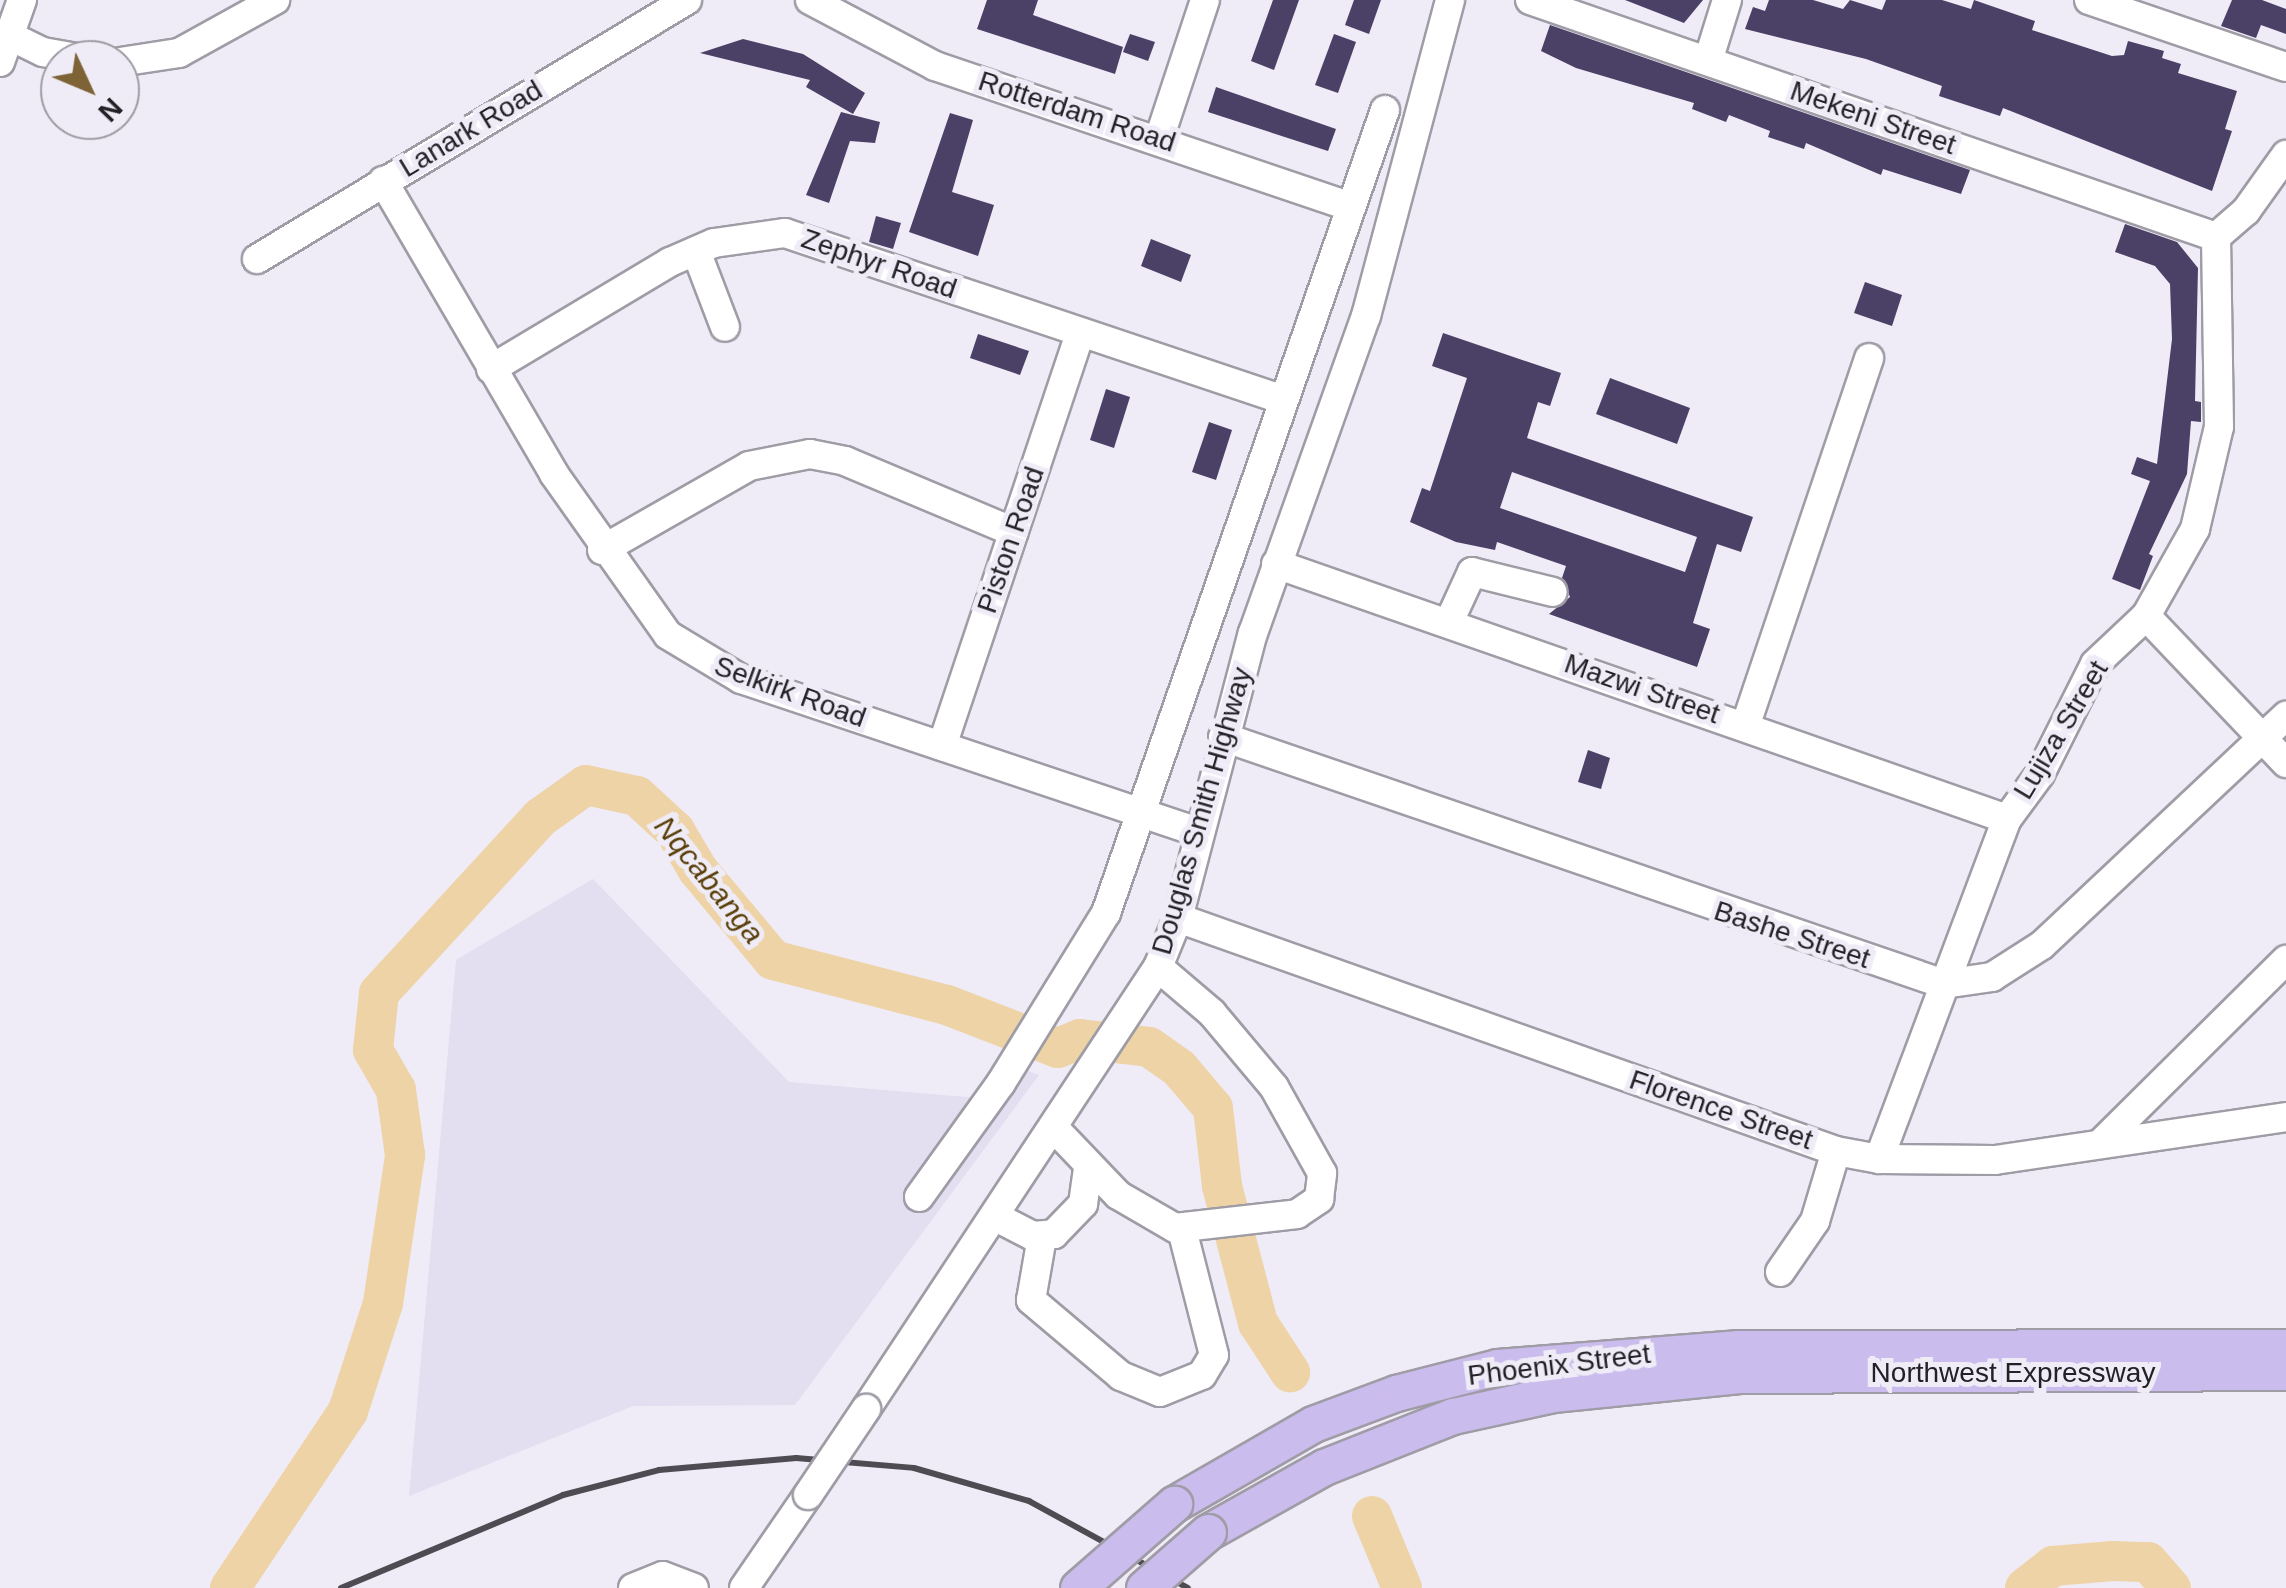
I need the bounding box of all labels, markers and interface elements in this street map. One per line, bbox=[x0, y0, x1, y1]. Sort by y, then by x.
north arrow bbox=[40, 40, 140, 140]
street label: Rotterdam Road bbox=[974, 64, 1180, 160]
street label: Lanark Road bbox=[394, 73, 548, 185]
street label: Mekeni Street bbox=[1786, 74, 1960, 162]
text: N bbox=[92, 92, 129, 128]
street label: Zephyr Road bbox=[797, 222, 961, 306]
street label: Piston Road bbox=[970, 462, 1052, 618]
street label: Mazwi Street bbox=[1560, 647, 1724, 731]
street label: Selkirk Road bbox=[710, 649, 870, 735]
street label: Lujiza Street bbox=[2007, 655, 2115, 805]
street label: Douglas Smith Highway bbox=[1145, 664, 1259, 958]
water label: Nqcabanga bbox=[647, 809, 771, 951]
street label: Bashe Street bbox=[1710, 894, 1874, 976]
street label: Florence Street bbox=[1625, 1063, 1817, 1157]
street label: Phoenix Street bbox=[1466, 1337, 1652, 1393]
street label: Northwest Expressway bbox=[1871, 1356, 2155, 1390]

